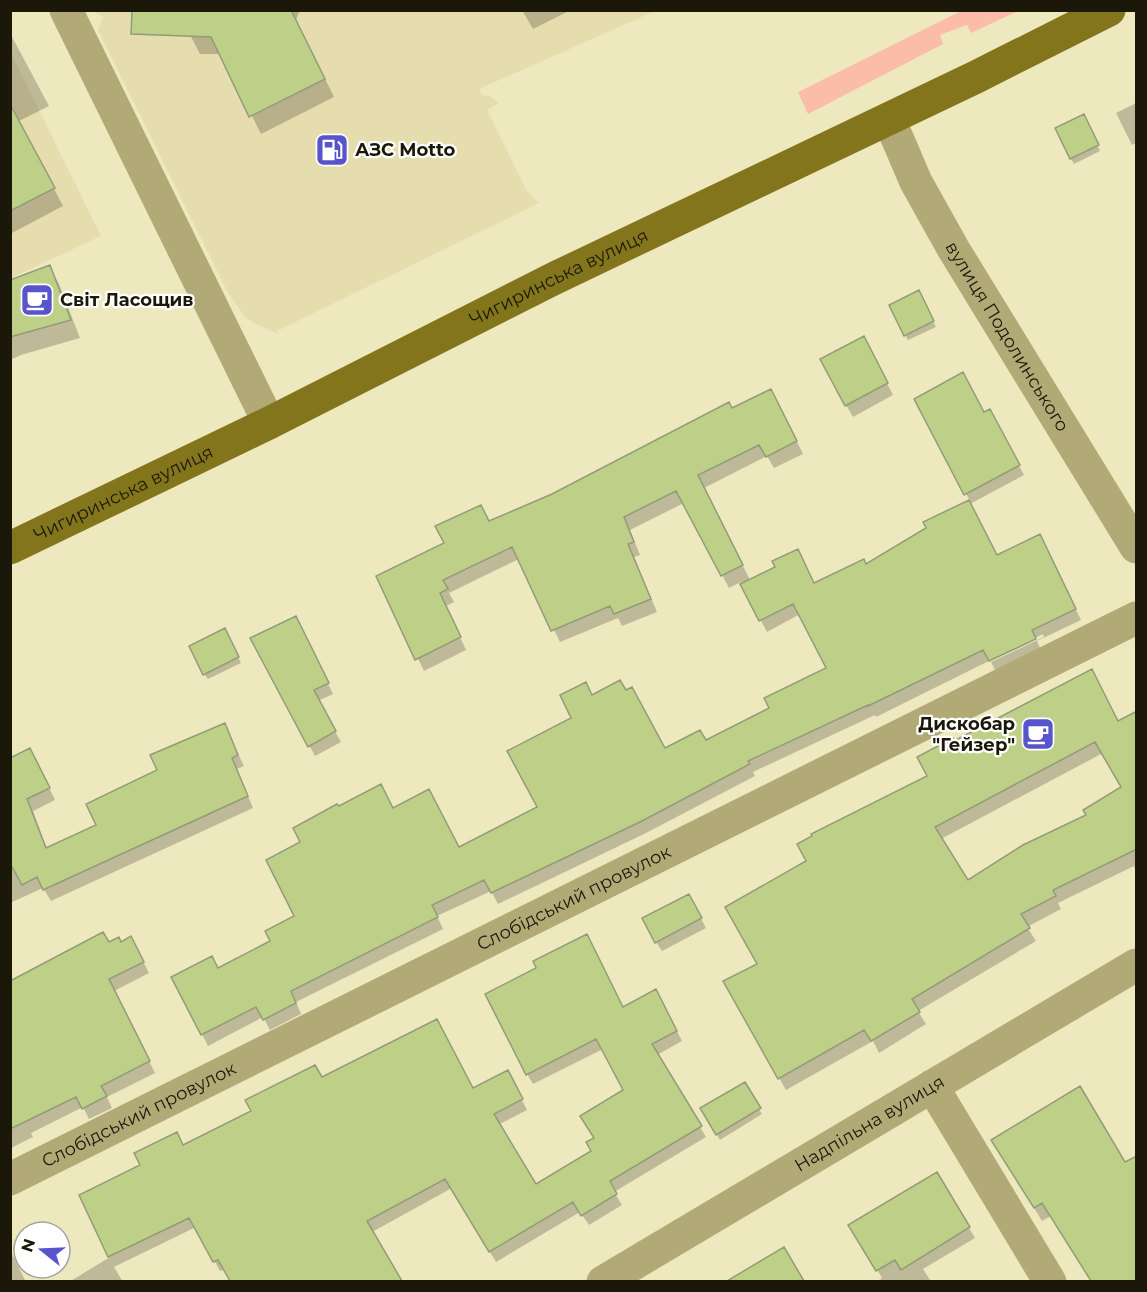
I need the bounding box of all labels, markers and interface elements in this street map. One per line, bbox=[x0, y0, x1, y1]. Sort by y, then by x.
fuel station icon: АЗС Motto bbox=[314, 132, 350, 168]
place label: АЗС Motto bbox=[355, 139, 455, 161]
street label: Чигиринська вулиця bbox=[466, 224, 652, 331]
street label: вулиця Подолинського bbox=[940, 238, 1074, 436]
cafe icon: Світ Ласощив bbox=[19, 282, 55, 318]
place label: Світ Ласощив bbox=[60, 289, 194, 311]
street label: Чигиринська вулиця bbox=[30, 441, 217, 546]
place label: Дискобар "Гейзер" bbox=[918, 713, 1015, 756]
cafe icon: Дискобар "Гейзер" bbox=[1020, 716, 1056, 752]
street label: Слобідський провулок bbox=[473, 840, 675, 956]
street label: Слобідський провулок bbox=[38, 1057, 240, 1172]
street label: Надпільна вулиця bbox=[791, 1070, 948, 1177]
north arrow bbox=[12, 1220, 72, 1280]
text: N bbox=[17, 1236, 39, 1255]

